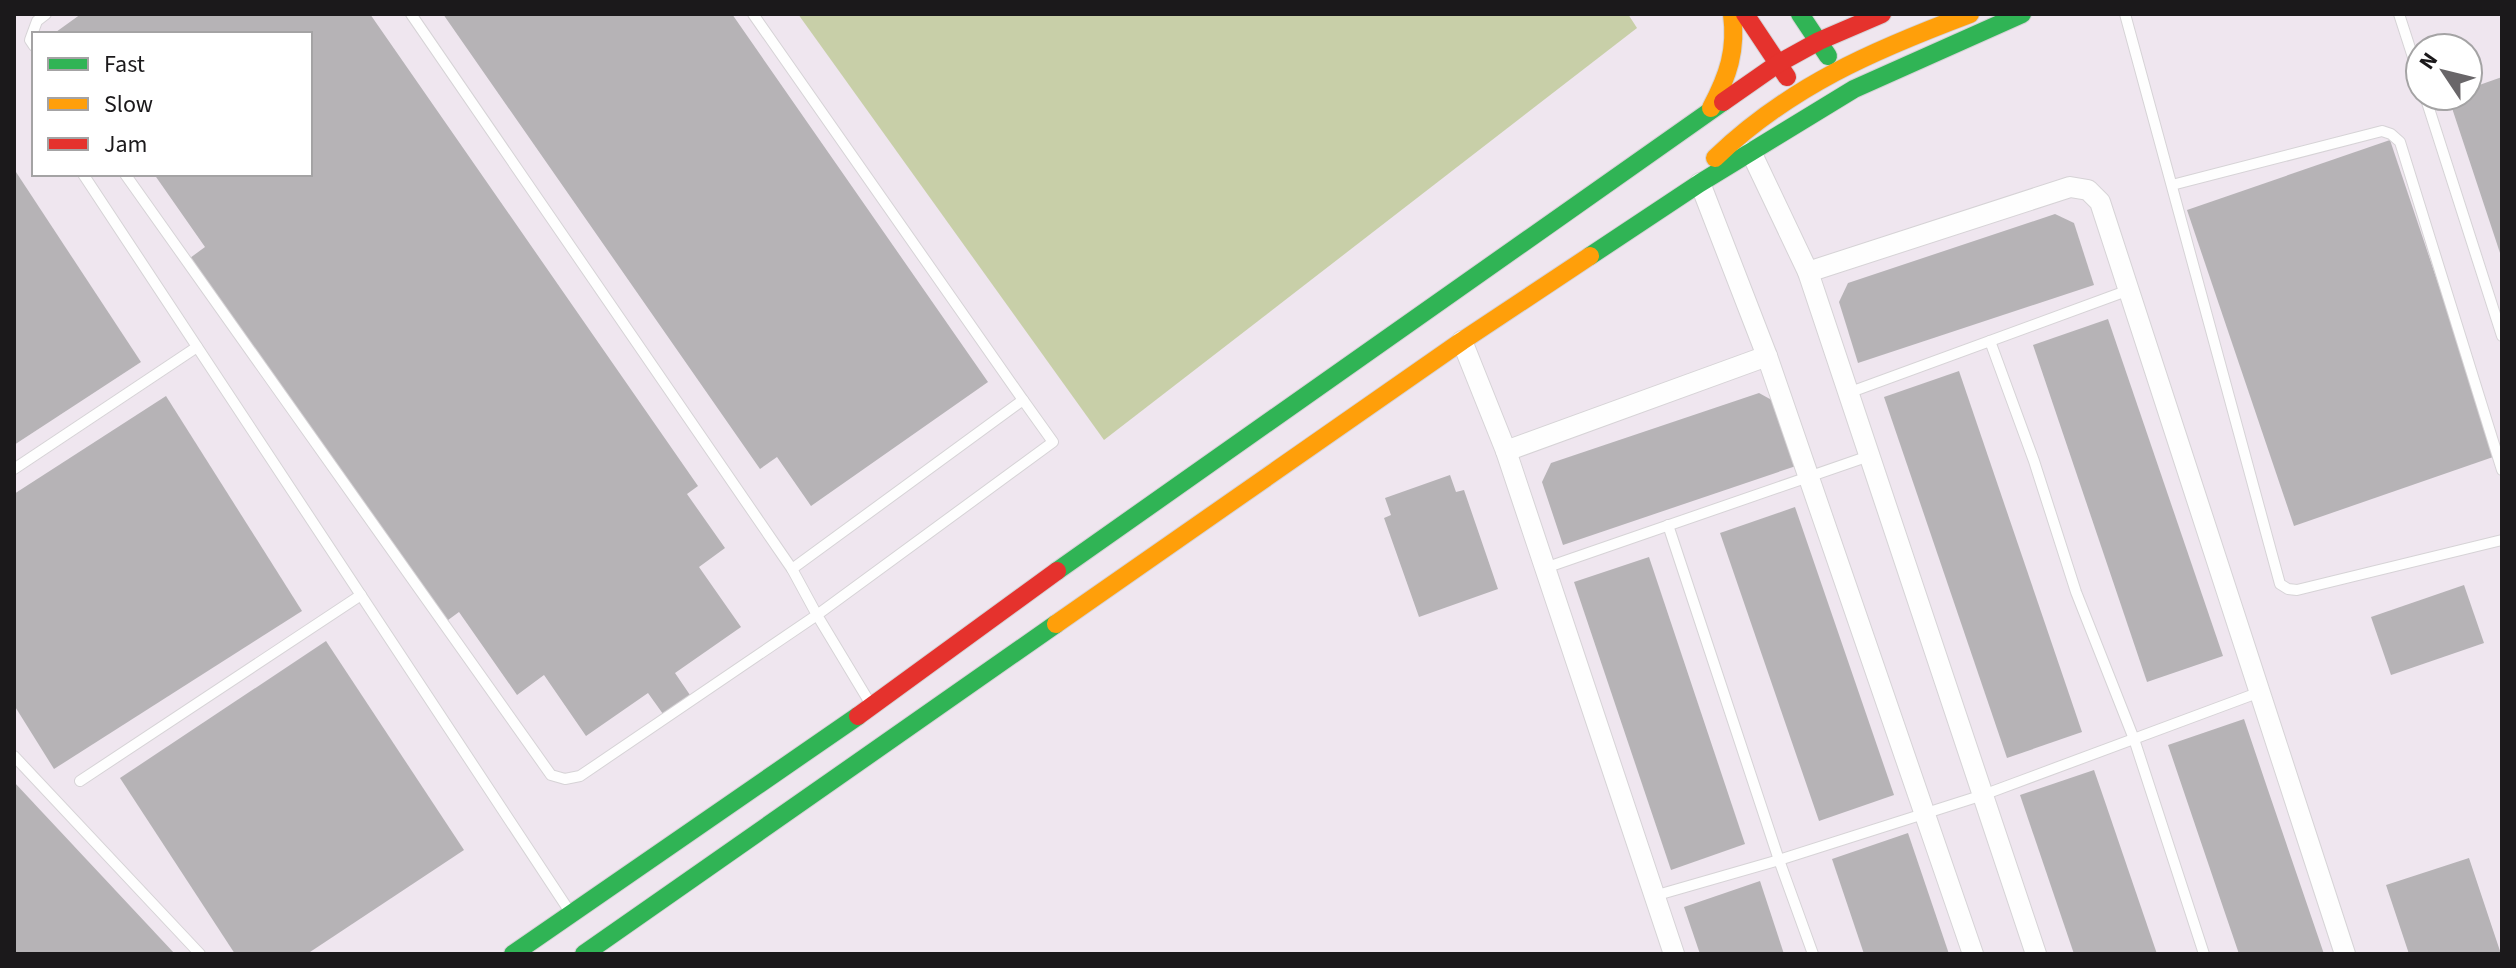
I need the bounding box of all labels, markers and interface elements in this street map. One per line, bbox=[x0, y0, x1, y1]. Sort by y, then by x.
legend bbox=[32, 32, 312, 176]
north arrow bbox=[2404, 32, 2484, 112]
text: N bbox=[2411, 46, 2446, 76]
text: Fast bbox=[104, 47, 145, 82]
text: Slow bbox=[104, 87, 153, 122]
text: Jam bbox=[104, 127, 148, 162]

